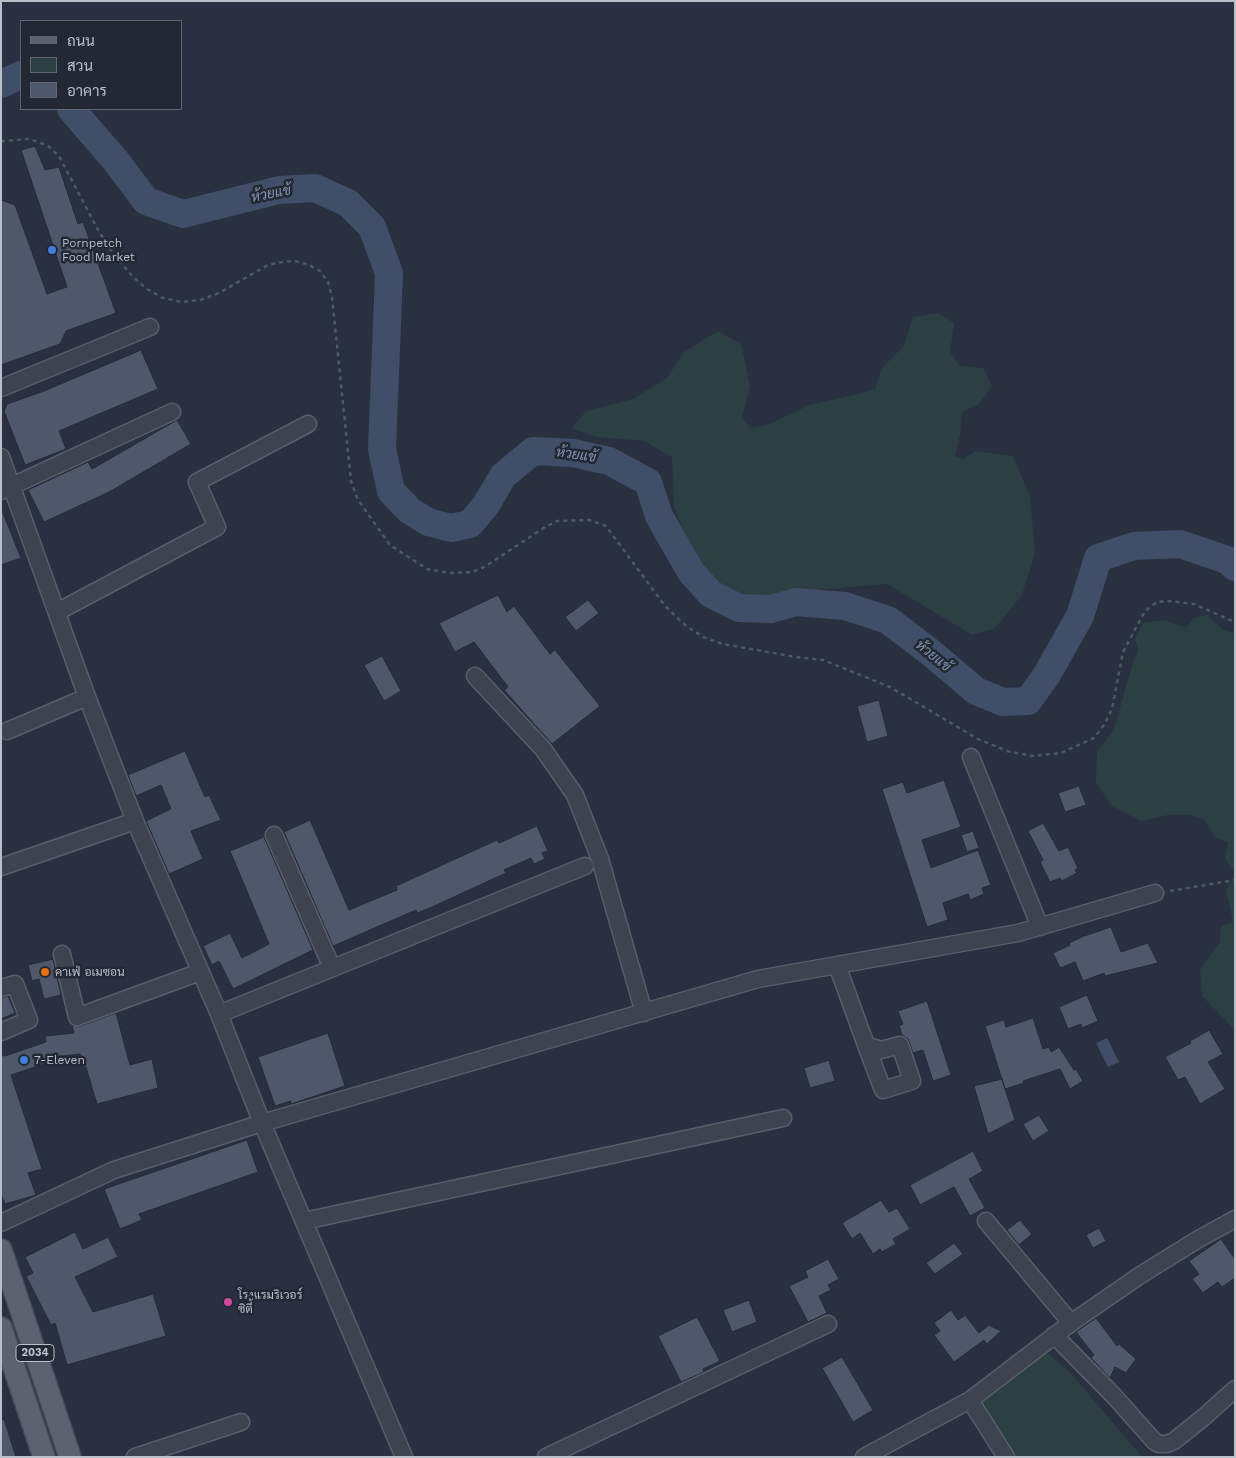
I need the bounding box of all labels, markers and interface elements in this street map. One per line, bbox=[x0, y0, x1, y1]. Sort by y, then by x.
legend bbox=[20, 20, 182, 110]
text: ถนน bbox=[67, 32, 95, 50]
text: สวน bbox=[67, 57, 93, 75]
text: อาคาร bbox=[67, 82, 107, 100]
water label: ห้วยแข้ bbox=[250, 182, 292, 206]
place label: Pornpetch Food Market bbox=[62, 236, 135, 264]
marker: Pornpetch Food Market bbox=[46, 244, 58, 256]
water label: ห้วยแข้ bbox=[555, 444, 597, 466]
water label: ห้วยแข้ bbox=[912, 637, 954, 675]
place label: คาเฟ่ อเมซอน bbox=[55, 965, 125, 979]
marker: คาเฟ่ อเมซอน bbox=[39, 966, 51, 978]
place label: 7-Eleven bbox=[34, 1053, 85, 1067]
marker: 7-Eleven bbox=[18, 1054, 30, 1066]
place label: โรงแรมริเวอร์ ซิตี้ bbox=[238, 1288, 302, 1316]
marker: โรงแรมริเวอร์ ซิตี้ bbox=[222, 1296, 234, 1308]
road number: 2034 bbox=[16, 1345, 54, 1362]

